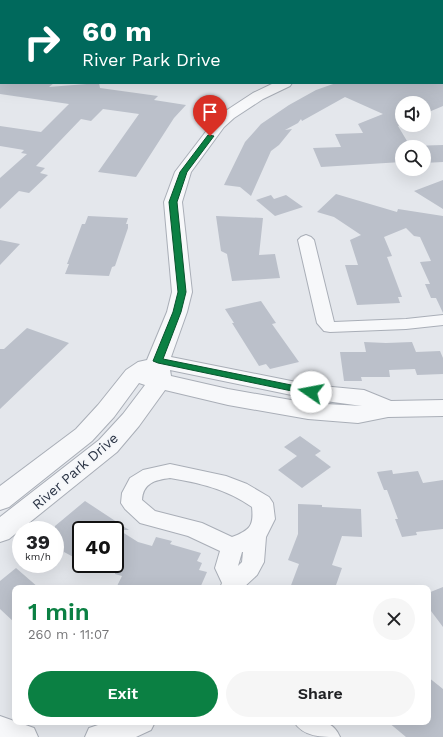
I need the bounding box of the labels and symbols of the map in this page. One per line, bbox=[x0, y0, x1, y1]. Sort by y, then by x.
pin bbox=[193, 95, 227, 136]
position arrow bbox=[290, 371, 332, 413]
street label: River Park Drive bbox=[29, 430, 121, 512]
speed limit sign: 40 bbox=[72, 521, 124, 573]

